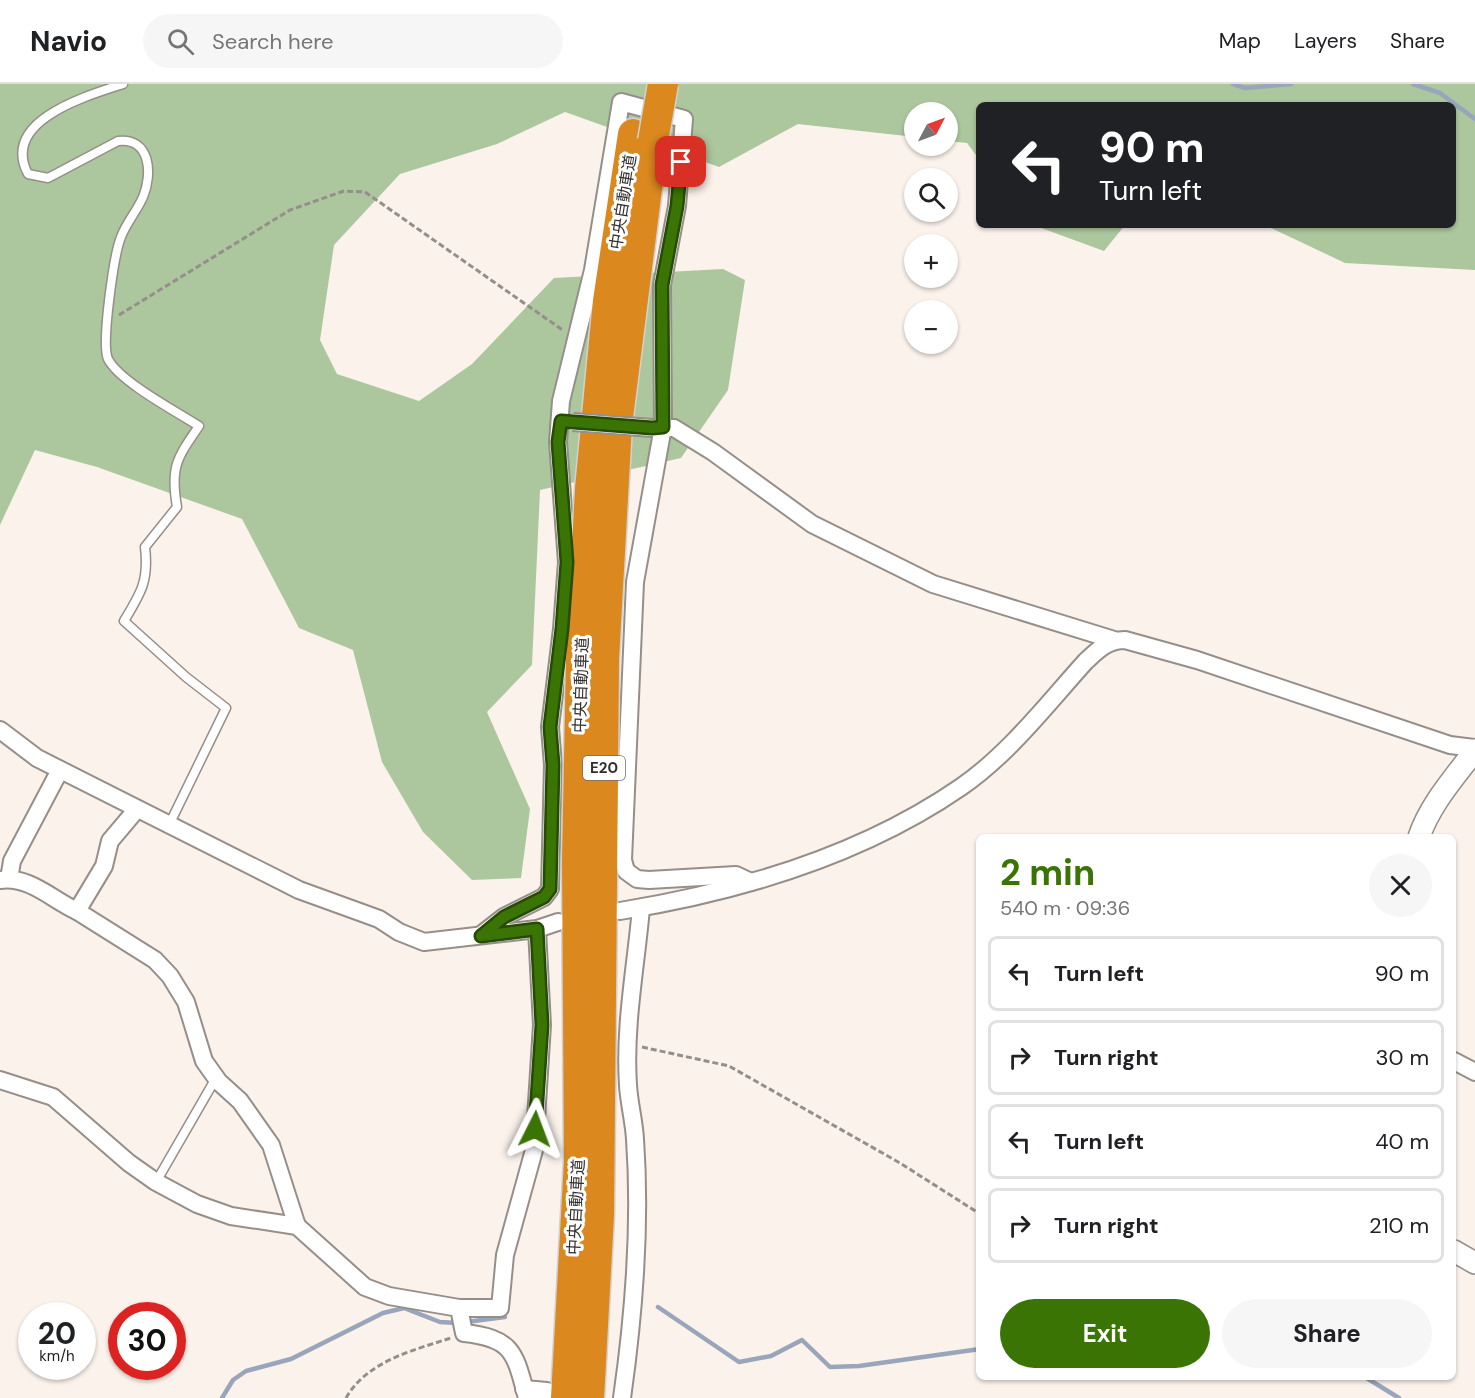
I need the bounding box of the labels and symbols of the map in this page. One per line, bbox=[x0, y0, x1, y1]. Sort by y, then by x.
north arrow bbox=[904, 102, 958, 156]
pin bbox=[655, 136, 706, 187]
street label: 中央自動車道 bbox=[605, 153, 641, 251]
street label: 中央自動車道 bbox=[569, 637, 593, 733]
road number: E20 bbox=[583, 756, 625, 780]
position arrow bbox=[503, 1097, 567, 1161]
street label: 中央自動車道 bbox=[563, 1159, 589, 1255]
speed limit sign: 30 bbox=[108, 1302, 186, 1380]

